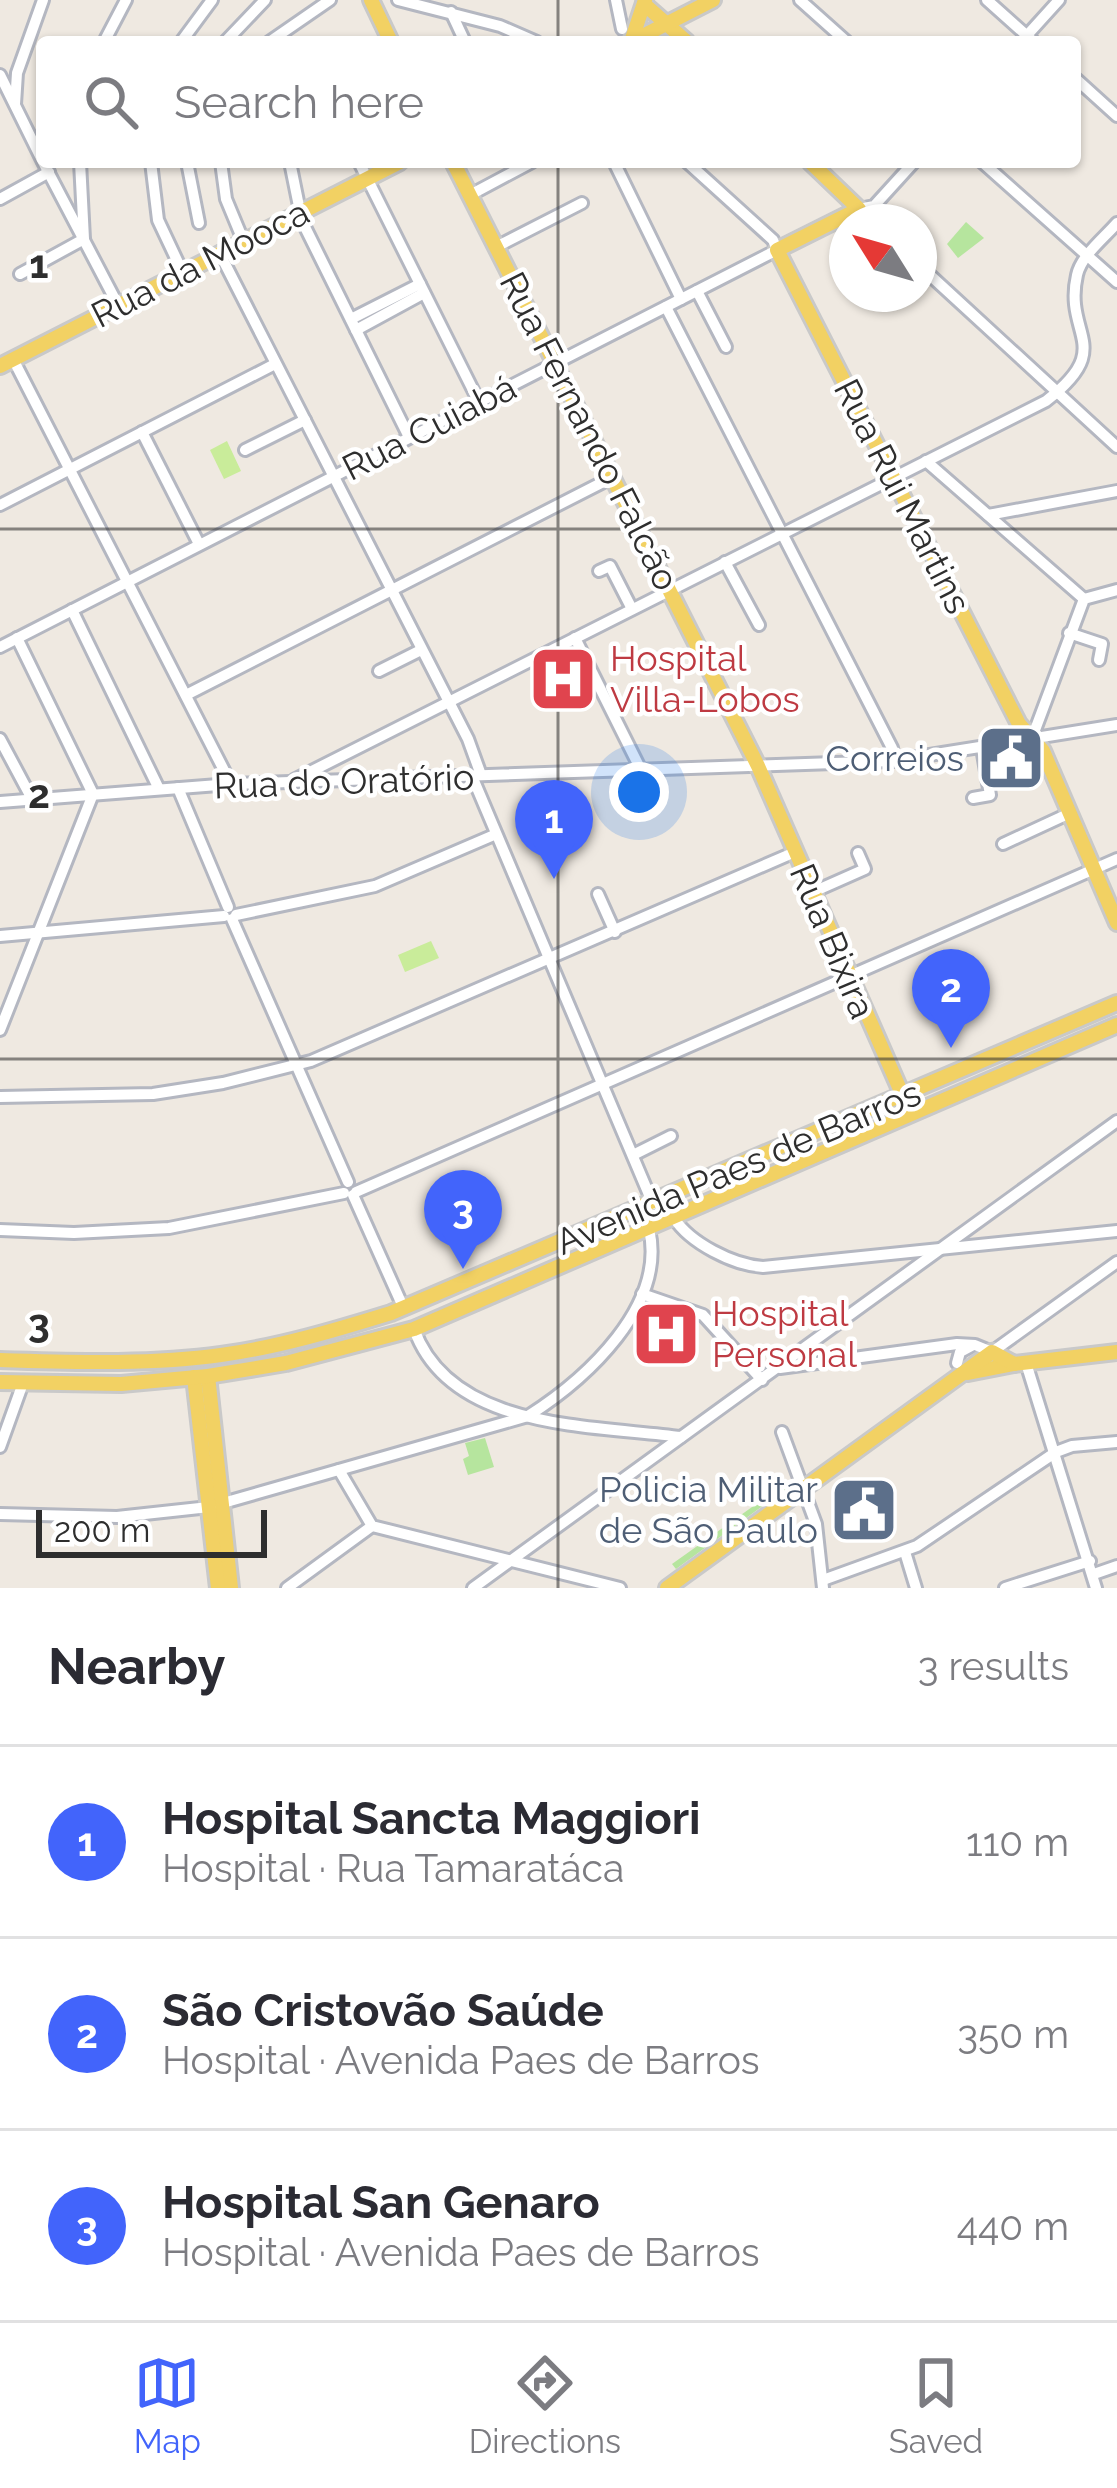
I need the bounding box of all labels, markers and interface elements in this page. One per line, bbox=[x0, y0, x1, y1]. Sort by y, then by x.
search box bbox=[36, 36, 1081, 168]
icon: search bbox=[78, 69, 144, 135]
text: Search here bbox=[174, 76, 424, 129]
street label: Rua da Mooca bbox=[84, 190, 316, 336]
north arrow bbox=[829, 204, 937, 312]
text: 1 bbox=[29, 241, 49, 287]
street label: Rua Fernando Falcão bbox=[492, 265, 688, 597]
street label: Rua Cuiabá bbox=[335, 365, 523, 489]
street label: Rua Rui Martins bbox=[826, 372, 980, 620]
place label: Hospital Villa-Lobos bbox=[610, 637, 800, 720]
hospital icon: Hospital Villa-Lobos bbox=[528, 644, 598, 714]
public building icon: Correios bbox=[976, 723, 1046, 793]
place label: Correios bbox=[825, 737, 964, 779]
street label: Rua do Oratório bbox=[213, 755, 475, 807]
your location bbox=[609, 762, 669, 822]
text: 2 bbox=[28, 771, 50, 817]
pin: 1 bbox=[515, 780, 593, 879]
street label: Rua Bixira bbox=[782, 858, 884, 1024]
pin: 2 bbox=[912, 949, 990, 1048]
street label: Avenida Paes de Barros bbox=[549, 1071, 927, 1263]
pin: 3 bbox=[424, 1170, 502, 1269]
place label: Hospital Personal bbox=[712, 1292, 857, 1375]
hospital icon: Hospital Personal bbox=[631, 1299, 701, 1369]
text: 3 bbox=[28, 1300, 50, 1346]
place label: Policia Militar de São Paulo bbox=[599, 1468, 818, 1551]
public building icon: Policia Militar de São Paulo bbox=[829, 1475, 899, 1545]
scale bar bbox=[36, 1504, 267, 1557]
text: 200 m bbox=[54, 1511, 150, 1550]
text: Nearby bbox=[48, 1636, 225, 1696]
text: 3 results bbox=[918, 1643, 1069, 1689]
text: Hospital Sancta Maggiori bbox=[162, 1792, 701, 1845]
text: 1 bbox=[77, 1819, 97, 1865]
text: 110 m bbox=[966, 1819, 1069, 1865]
text: Hospital · Rua Tamaratáca bbox=[162, 1845, 624, 1891]
text: São Cristovão Saúde bbox=[162, 1984, 604, 2037]
text: 2 bbox=[76, 2011, 98, 2057]
text: 350 m bbox=[957, 2011, 1069, 2057]
text: Hospital · Avenida Paes de Barros bbox=[162, 2037, 760, 2083]
text: Hospital San Genaro bbox=[162, 2176, 600, 2229]
text: 3 bbox=[76, 2203, 98, 2249]
text: 440 m bbox=[957, 2203, 1069, 2249]
text: Hospital · Avenida Paes de Barros bbox=[162, 2229, 760, 2275]
tab: Map bbox=[134, 2350, 201, 2461]
tab: Directions bbox=[469, 2350, 621, 2461]
tab: Saved bbox=[889, 2350, 983, 2461]

